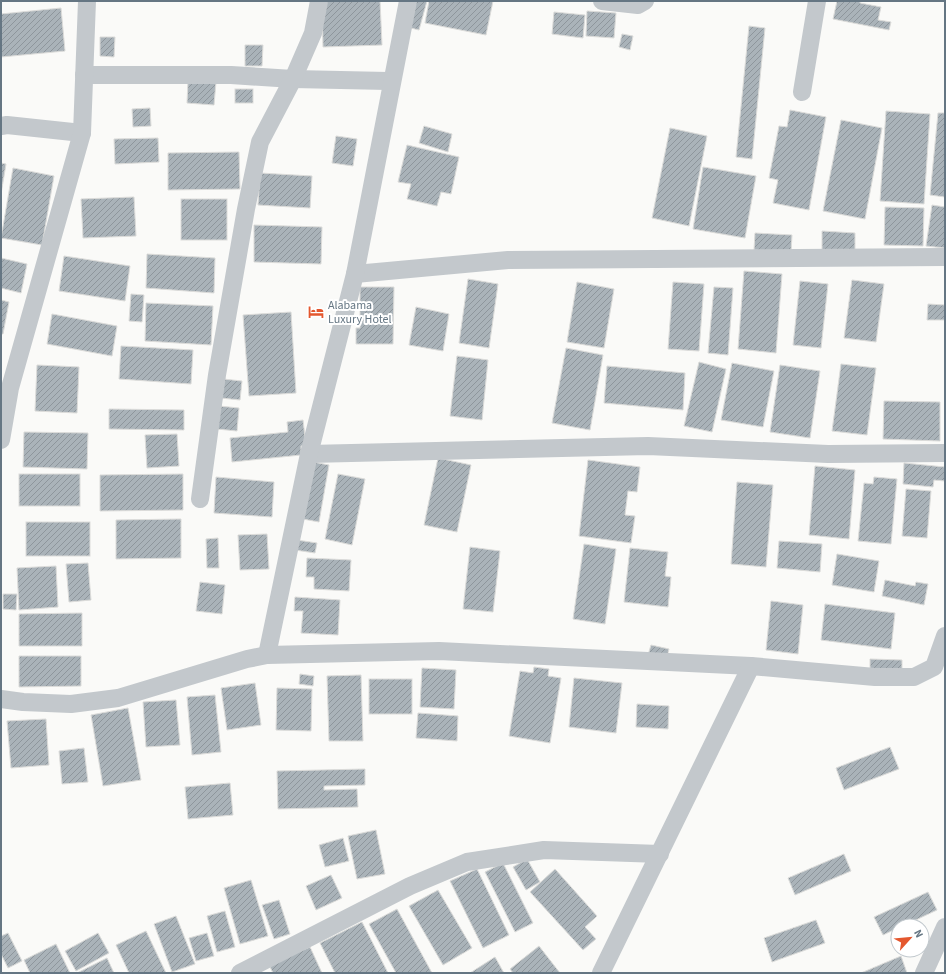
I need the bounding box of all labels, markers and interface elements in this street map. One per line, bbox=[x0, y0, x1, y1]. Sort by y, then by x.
place label: Alabama Luxury Hotel bbox=[328, 297, 392, 328]
hotel icon: Alabama Luxury Hotel bbox=[307, 303, 325, 321]
north arrow bbox=[890, 918, 930, 958]
text: N bbox=[910, 927, 927, 940]

